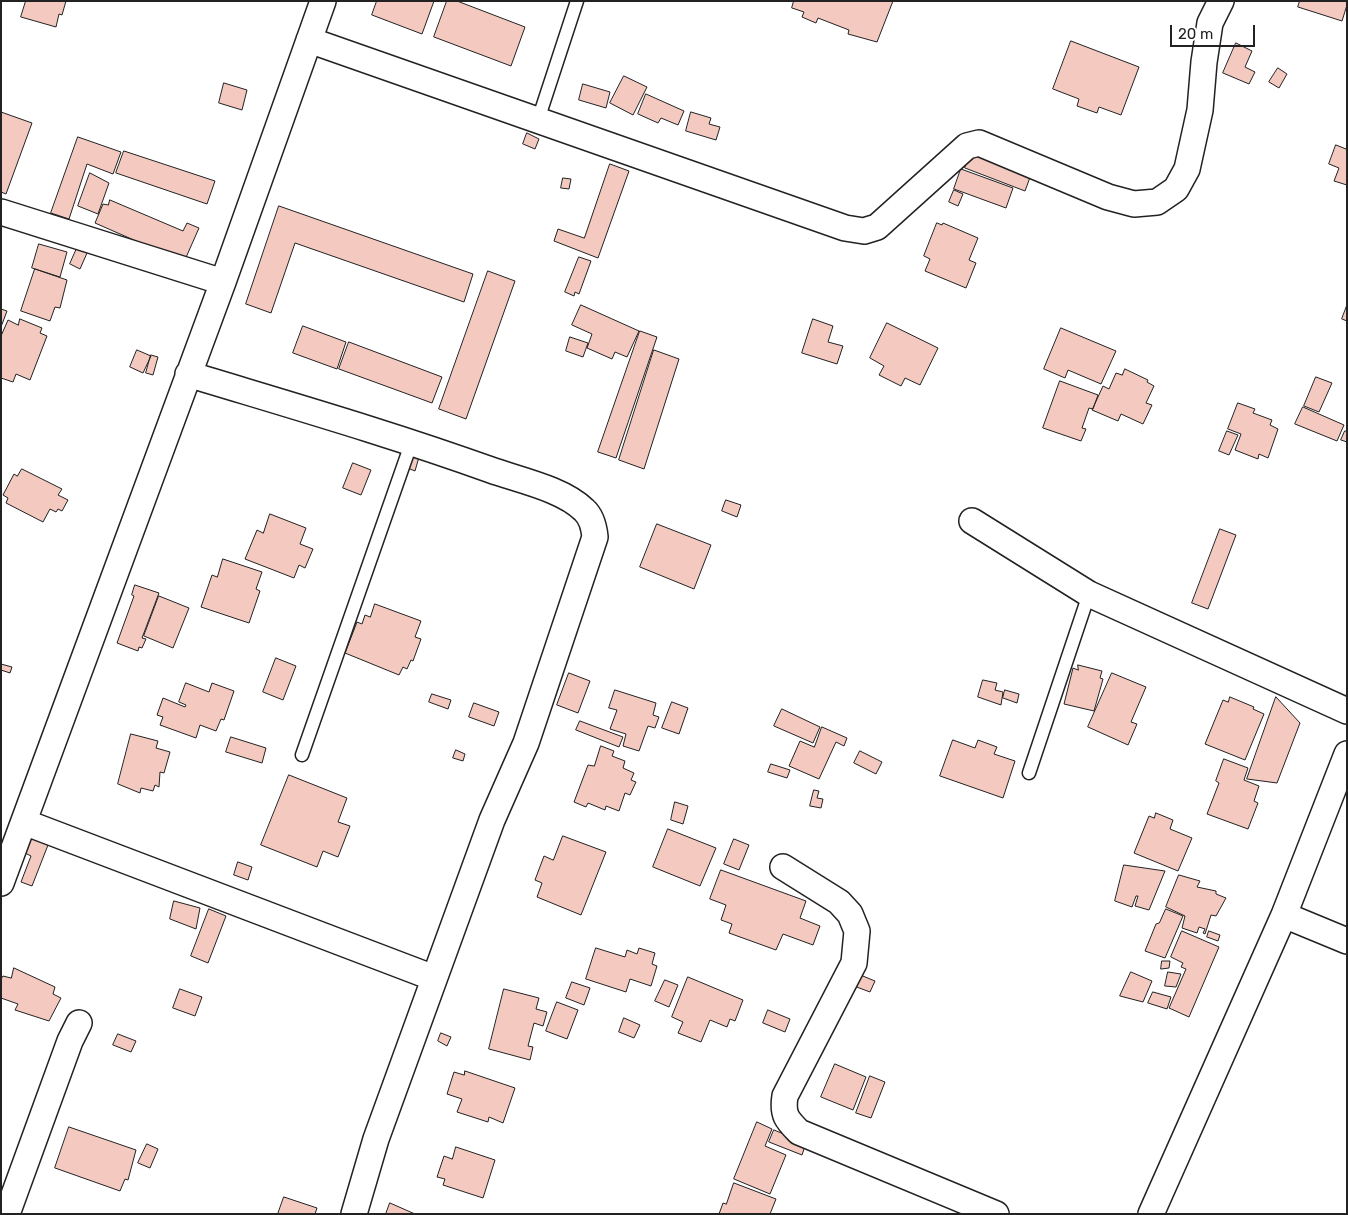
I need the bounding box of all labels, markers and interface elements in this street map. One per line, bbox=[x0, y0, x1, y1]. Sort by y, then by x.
scale bar bbox=[1173, 15, 1258, 47]
text: 20 m bbox=[1178, 25, 1213, 43]

